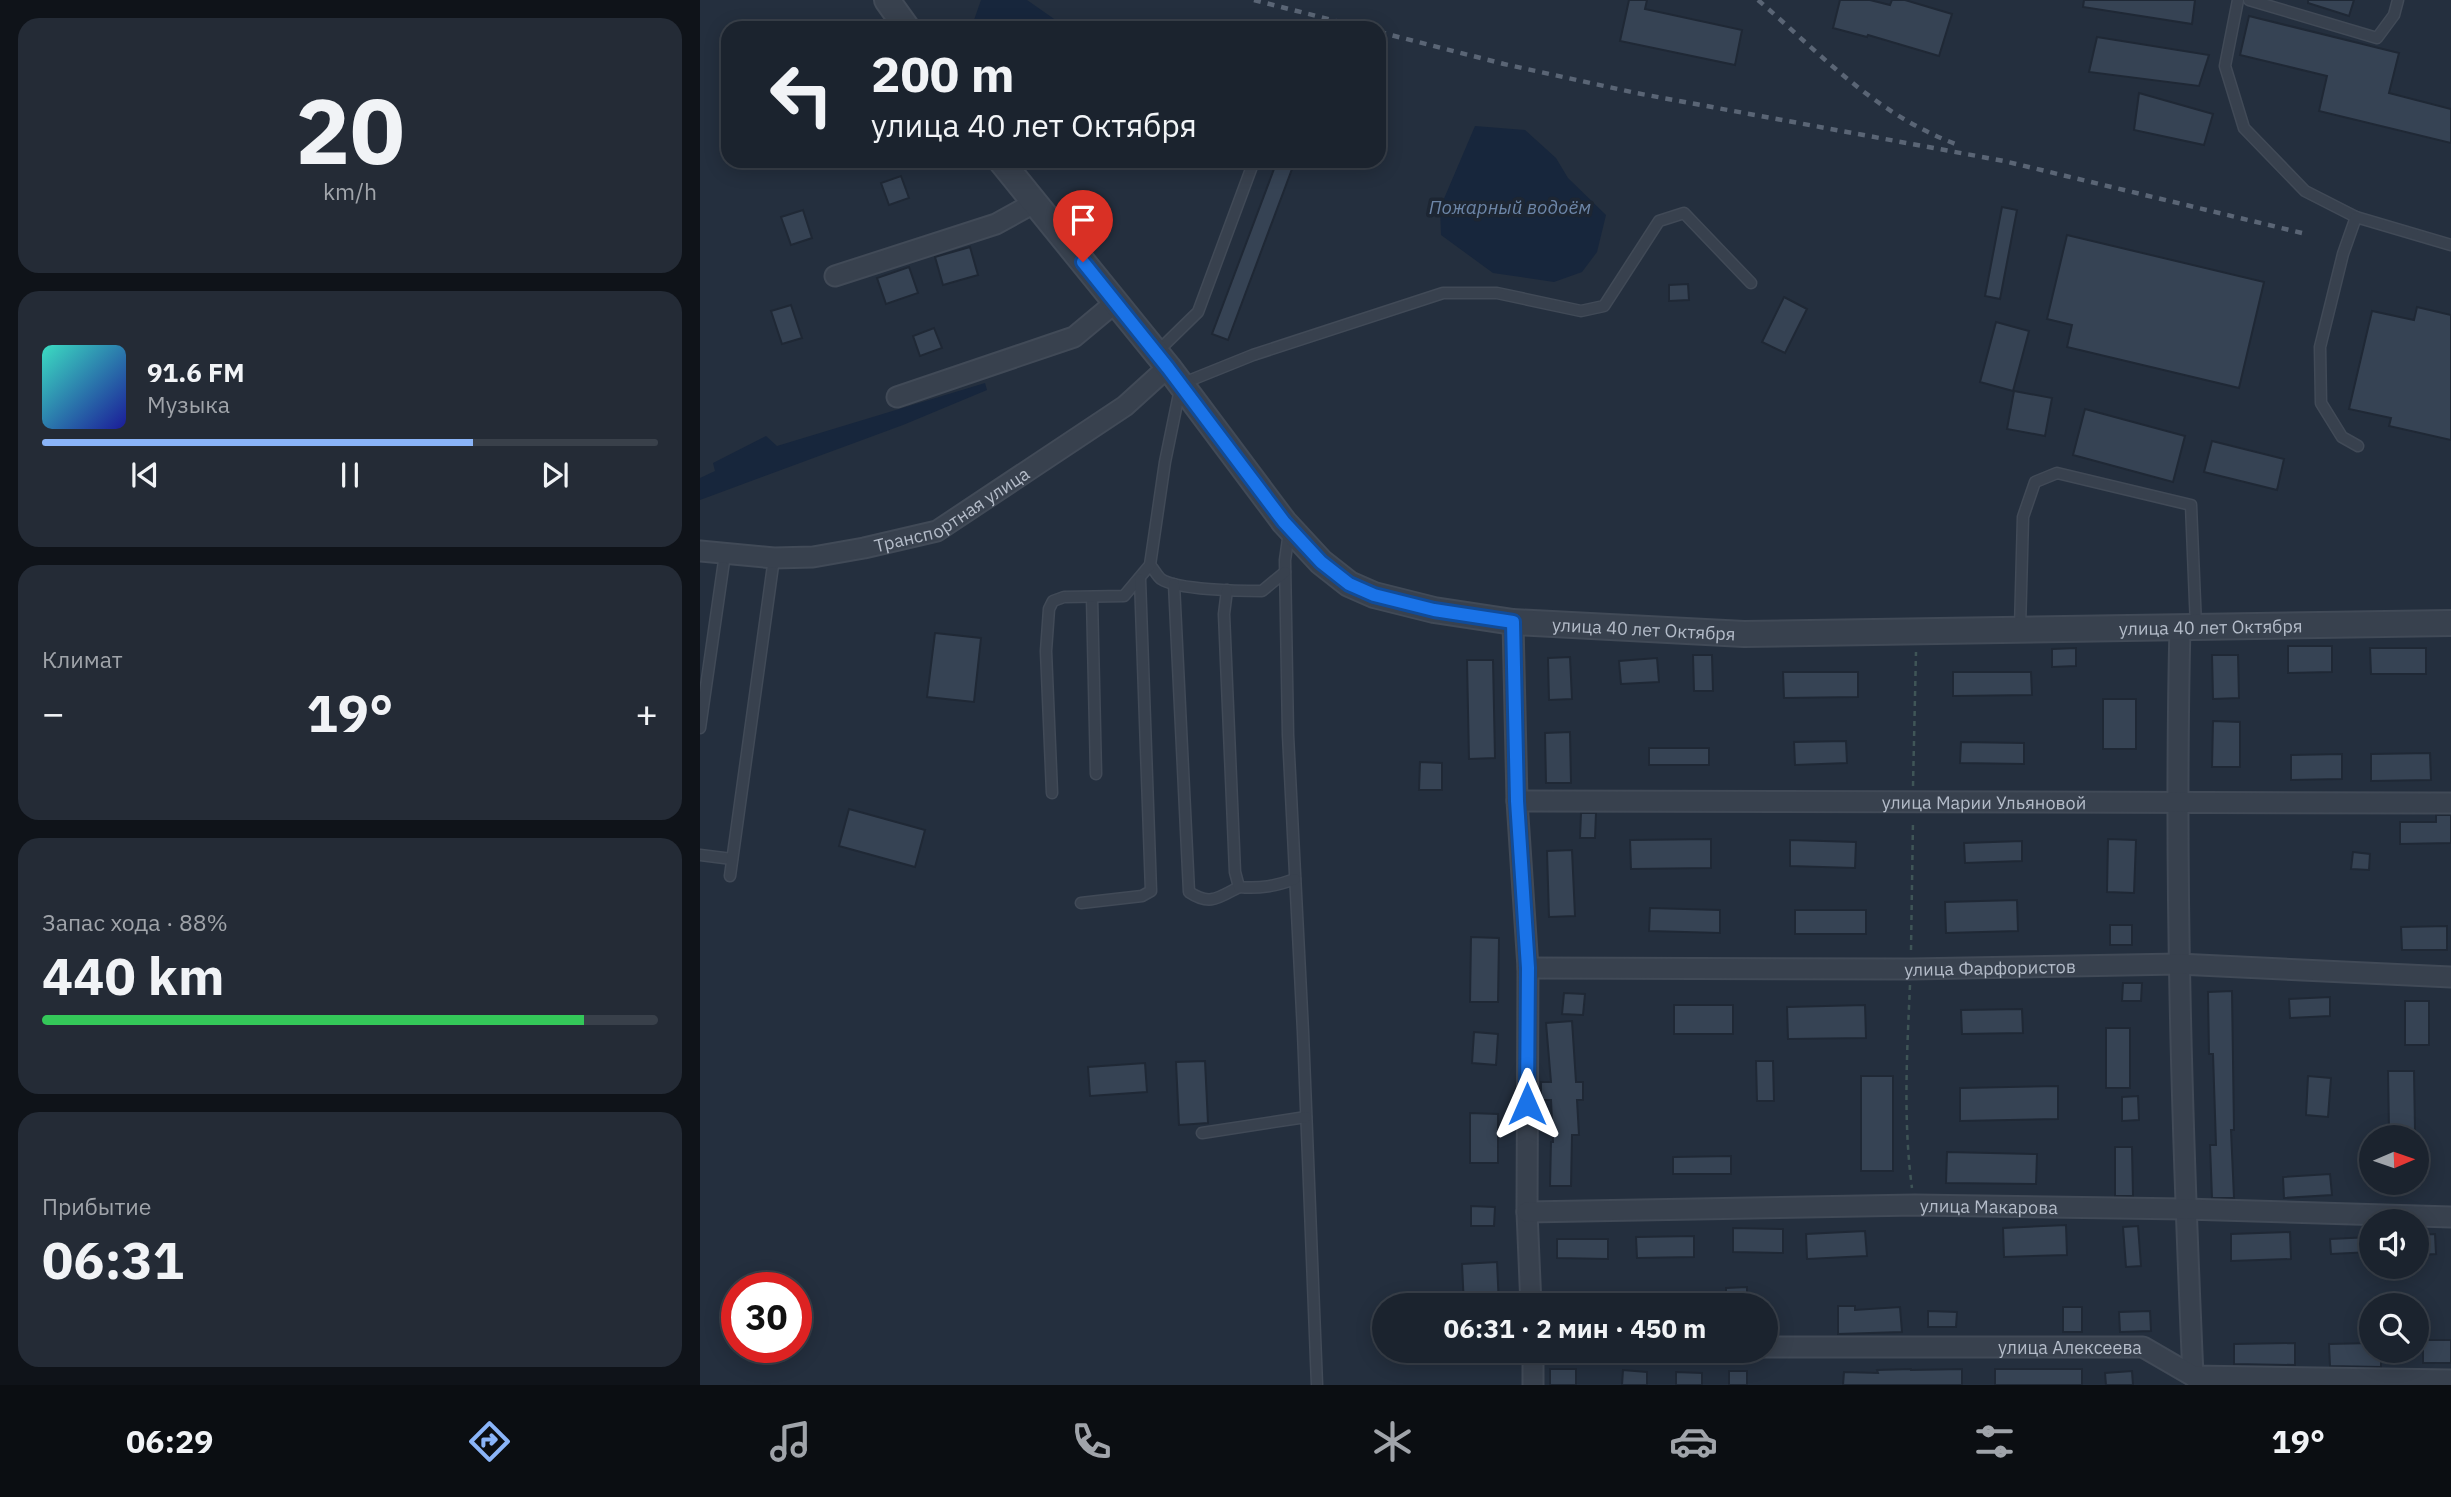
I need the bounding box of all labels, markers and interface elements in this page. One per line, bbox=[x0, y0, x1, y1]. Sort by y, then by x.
text: 200 m bbox=[871, 42, 1015, 105]
icon: left bbox=[756, 49, 847, 140]
text: 20 bbox=[295, 71, 405, 189]
text: улица 40 лет Октября bbox=[871, 104, 1197, 146]
text: km/h bbox=[323, 176, 377, 206]
pin bbox=[1053, 190, 1113, 262]
water label: Пожарный водоём bbox=[1429, 195, 1591, 219]
icon: arrive bbox=[1064, 201, 1102, 239]
text: 91.6 FM bbox=[147, 355, 245, 389]
text: Музыка bbox=[147, 389, 230, 419]
icon: previous bbox=[126, 456, 164, 494]
icon: pause bbox=[331, 456, 369, 494]
icon: next bbox=[536, 456, 574, 494]
street label: Транспортная улица bbox=[872, 461, 1034, 557]
street label: улица 40 лет Октября bbox=[1552, 613, 1736, 645]
street label: улица 40 лет Октября bbox=[2119, 614, 2303, 640]
text: Климат bbox=[42, 644, 123, 674]
text: 19° bbox=[307, 679, 393, 746]
text: − bbox=[42, 688, 65, 737]
text: + bbox=[635, 688, 658, 737]
street label: улица Марии Ульяновой bbox=[1882, 790, 2086, 814]
text: Запас хода · 88% bbox=[42, 907, 228, 937]
text: 440 km bbox=[42, 942, 224, 1009]
street label: улица Фарфористов bbox=[1904, 954, 2076, 981]
position arrow bbox=[1490, 1067, 1564, 1141]
north arrow bbox=[2359, 1125, 2429, 1195]
map controls bbox=[2359, 1125, 2429, 1363]
text: Прибытие bbox=[42, 1191, 151, 1221]
street label: улица Макарова bbox=[1920, 1194, 2058, 1219]
button: sound bbox=[2359, 1209, 2429, 1279]
text: 06:31 bbox=[42, 1226, 184, 1293]
speed limit sign: 30 bbox=[721, 1272, 812, 1363]
button: search bbox=[2359, 1293, 2429, 1363]
text: 06:31 · 2 мин · 450 m bbox=[1444, 1311, 1706, 1345]
street label: улица Алексеева bbox=[1998, 1336, 2142, 1359]
icon: directions bbox=[465, 1417, 514, 1466]
icon: music bbox=[766, 1417, 815, 1466]
icon: phone bbox=[1067, 1417, 1116, 1466]
icon: climate bbox=[1368, 1417, 1417, 1466]
icon: car bbox=[1669, 1417, 1718, 1466]
icon: filters bbox=[1970, 1417, 2019, 1466]
text: 06:29 bbox=[126, 1420, 213, 1462]
text: 19° bbox=[2271, 1420, 2325, 1462]

